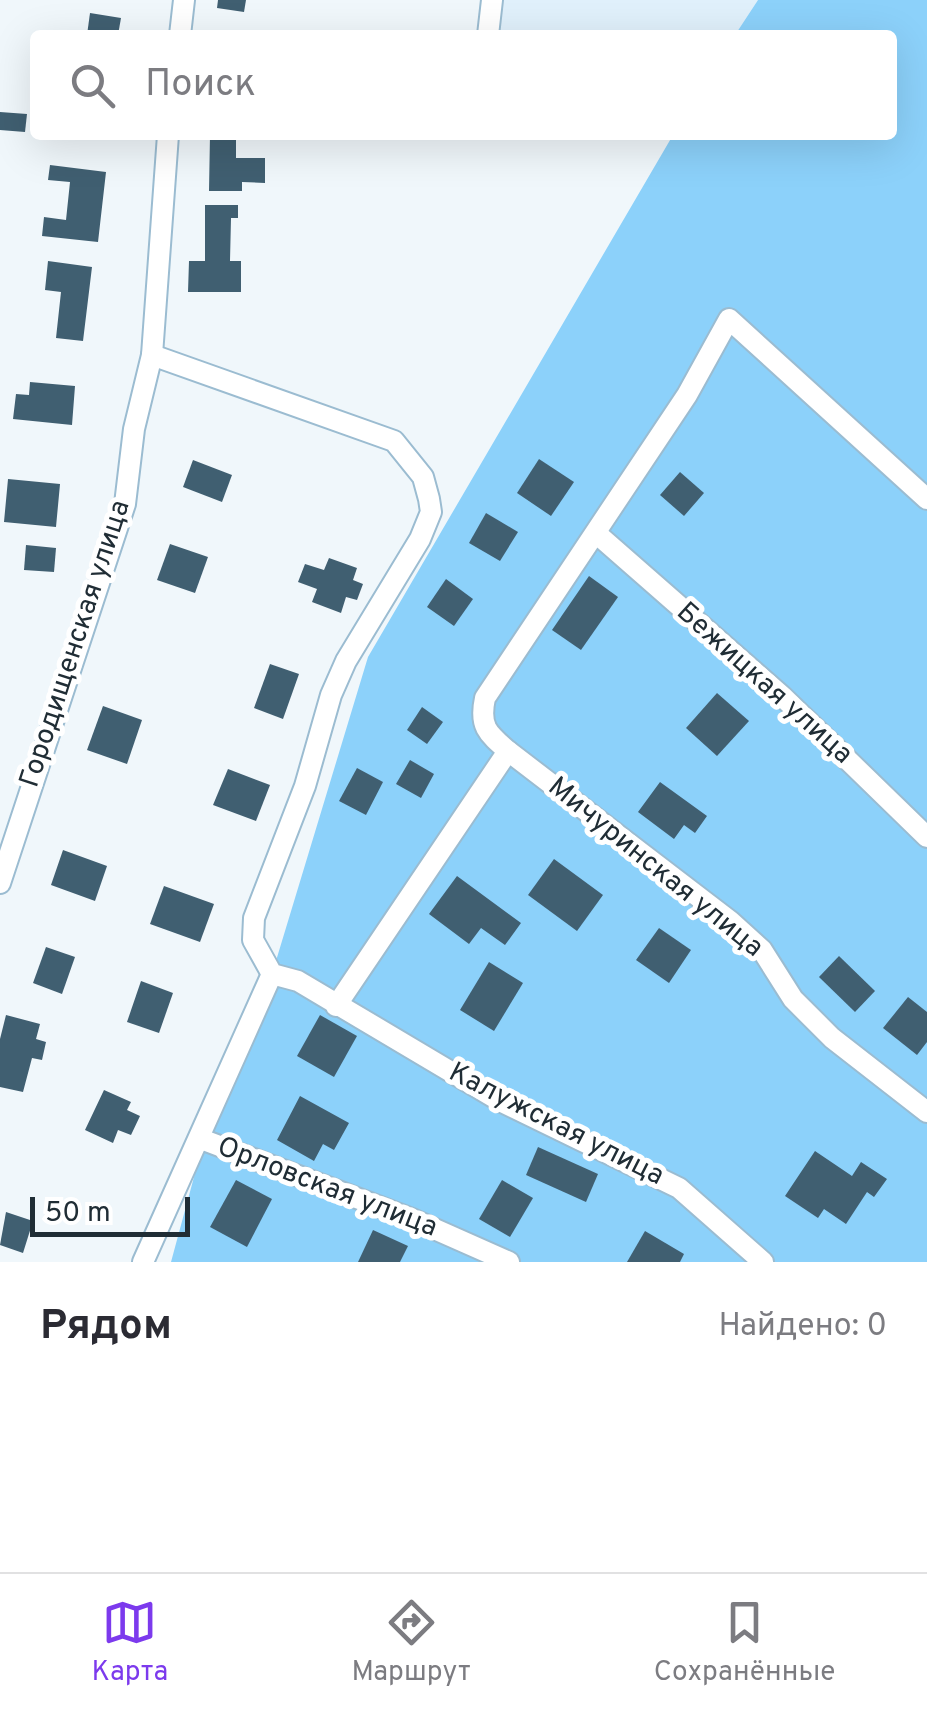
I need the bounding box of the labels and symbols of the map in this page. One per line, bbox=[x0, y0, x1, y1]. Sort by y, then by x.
street label: Городищенская улица bbox=[13, 496, 139, 792]
street label: Бежицкая улица bbox=[668, 595, 860, 773]
street label: Мичуринская улица bbox=[540, 770, 770, 966]
street label: Калужская улица bbox=[442, 1055, 670, 1195]
street label: Орловская улица bbox=[212, 1129, 442, 1247]
scale bar bbox=[30, 1192, 190, 1236]

